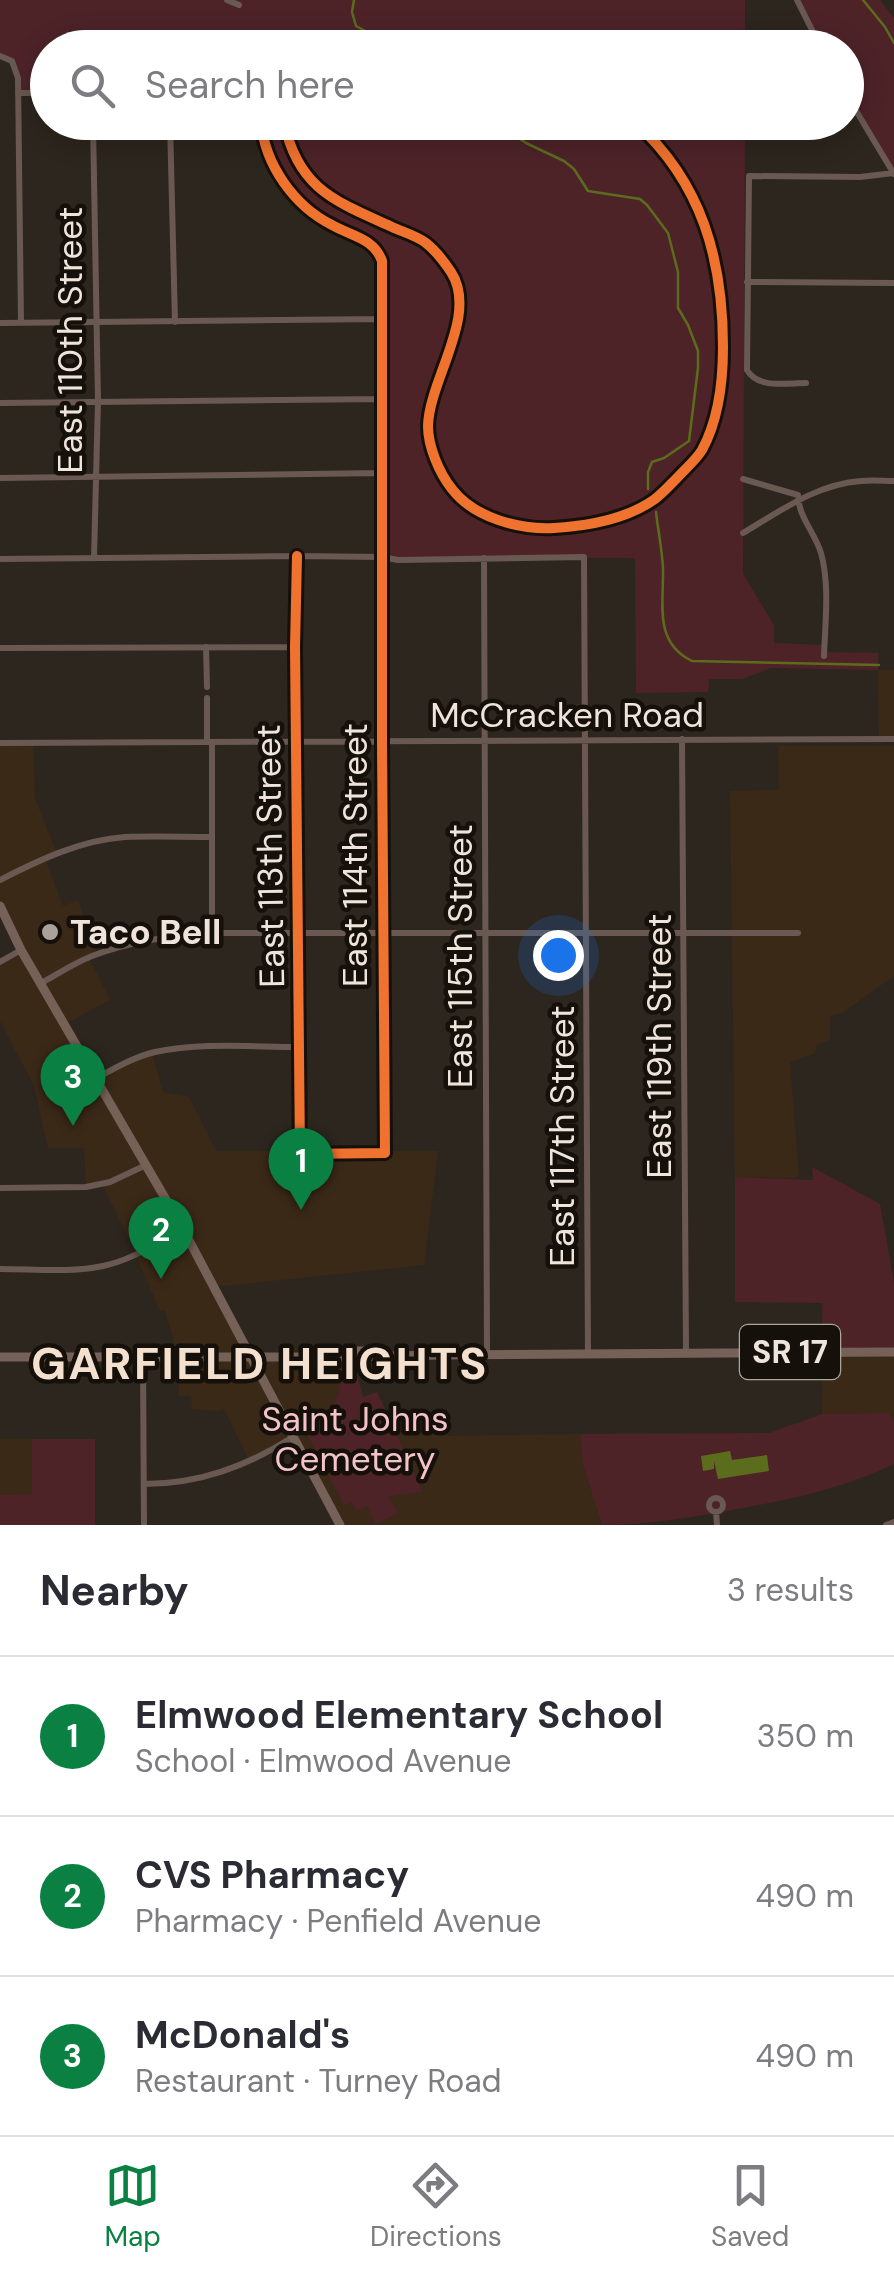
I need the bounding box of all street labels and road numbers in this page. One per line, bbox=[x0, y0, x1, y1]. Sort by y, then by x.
street label: East 110th Street bbox=[47, 207, 93, 473]
street label: McCracken Road bbox=[430, 692, 704, 738]
street label: East 114th Street bbox=[332, 723, 378, 987]
street label: East 113th Street bbox=[245, 724, 295, 988]
street label: East 115th Street bbox=[437, 824, 483, 1088]
street label: East 119th Street bbox=[636, 914, 682, 1178]
street label: East 117th Street bbox=[539, 1005, 585, 1267]
road number: SR 17 bbox=[740, 1325, 840, 1379]

